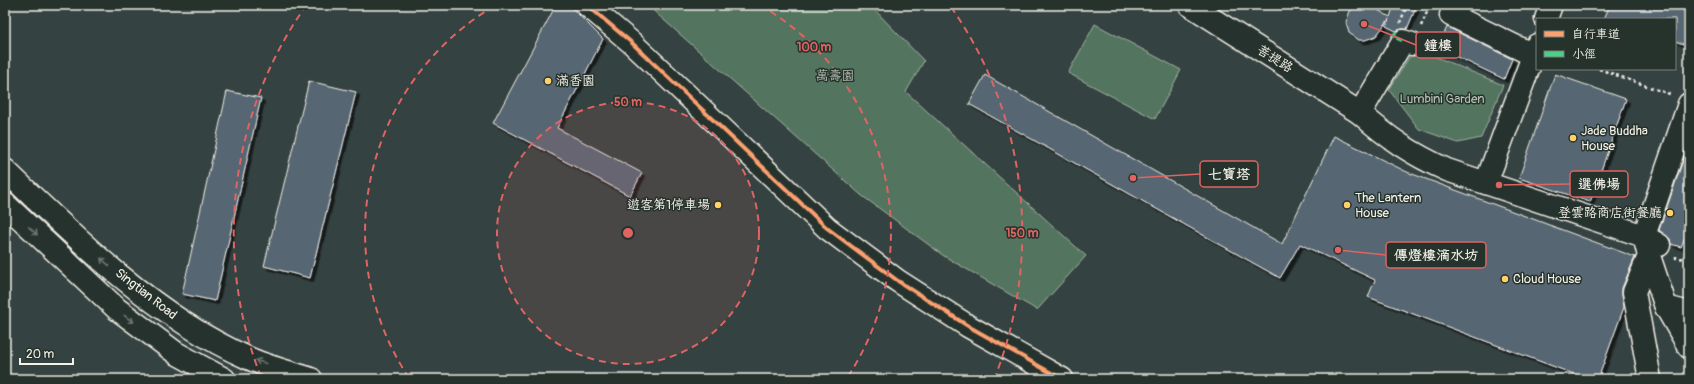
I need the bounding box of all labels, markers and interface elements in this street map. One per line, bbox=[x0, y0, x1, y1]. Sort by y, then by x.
legend bbox=[1536, 18, 1676, 70]
text: 自行車道 bbox=[1572, 27, 1620, 42]
callout: 鐘樓 bbox=[1416, 32, 1460, 58]
text: 鐘樓 bbox=[1424, 37, 1452, 54]
text: 100 m bbox=[797, 40, 832, 55]
street label: 菩提路 bbox=[1254, 42, 1296, 76]
text: 小徑 bbox=[1572, 47, 1596, 62]
park label: 萬壽園 bbox=[815, 68, 855, 84]
place label: 滿香園 bbox=[556, 73, 595, 89]
marker: 滿香園 bbox=[543, 76, 553, 86]
park label: Lumbini Garden bbox=[1399, 91, 1485, 107]
text: 50 m bbox=[614, 95, 642, 110]
place label: Jade Buddha House bbox=[1581, 123, 1648, 154]
marker: Jade Buddha House bbox=[1568, 133, 1578, 143]
callout: 七寶塔 bbox=[1200, 161, 1258, 187]
text: 七寶塔 bbox=[1208, 166, 1251, 183]
callout: 選佛場 bbox=[1570, 171, 1628, 197]
text: 選佛場 bbox=[1578, 176, 1620, 193]
place label: The Lantern House bbox=[1355, 190, 1421, 221]
place label: 遊客第1停車場 bbox=[627, 197, 710, 213]
marker: 遊客第1停車場 bbox=[713, 200, 723, 210]
marker: The Lantern House bbox=[1342, 200, 1352, 210]
place label: 登雲路商店街餐廳 bbox=[1558, 205, 1662, 221]
marker: 登雲路商店街餐廳 bbox=[1665, 208, 1675, 218]
one-way arrow bbox=[28, 226, 38, 235]
centre of rings bbox=[621, 226, 635, 240]
text: 150 m bbox=[1006, 226, 1039, 241]
callout: 傳燈樓滴水坊 bbox=[1386, 242, 1486, 268]
text: 傳燈樓滴水坊 bbox=[1394, 247, 1478, 264]
one-way arrow bbox=[100, 258, 111, 267]
street label: Singtian Road bbox=[112, 265, 180, 323]
place label: Cloud House bbox=[1513, 271, 1581, 287]
marker: Cloud House bbox=[1500, 274, 1510, 284]
one-way arrow bbox=[124, 314, 135, 323]
scale bar bbox=[20, 340, 73, 366]
text: 20 m bbox=[26, 347, 55, 362]
one-way arrow bbox=[255, 358, 268, 365]

